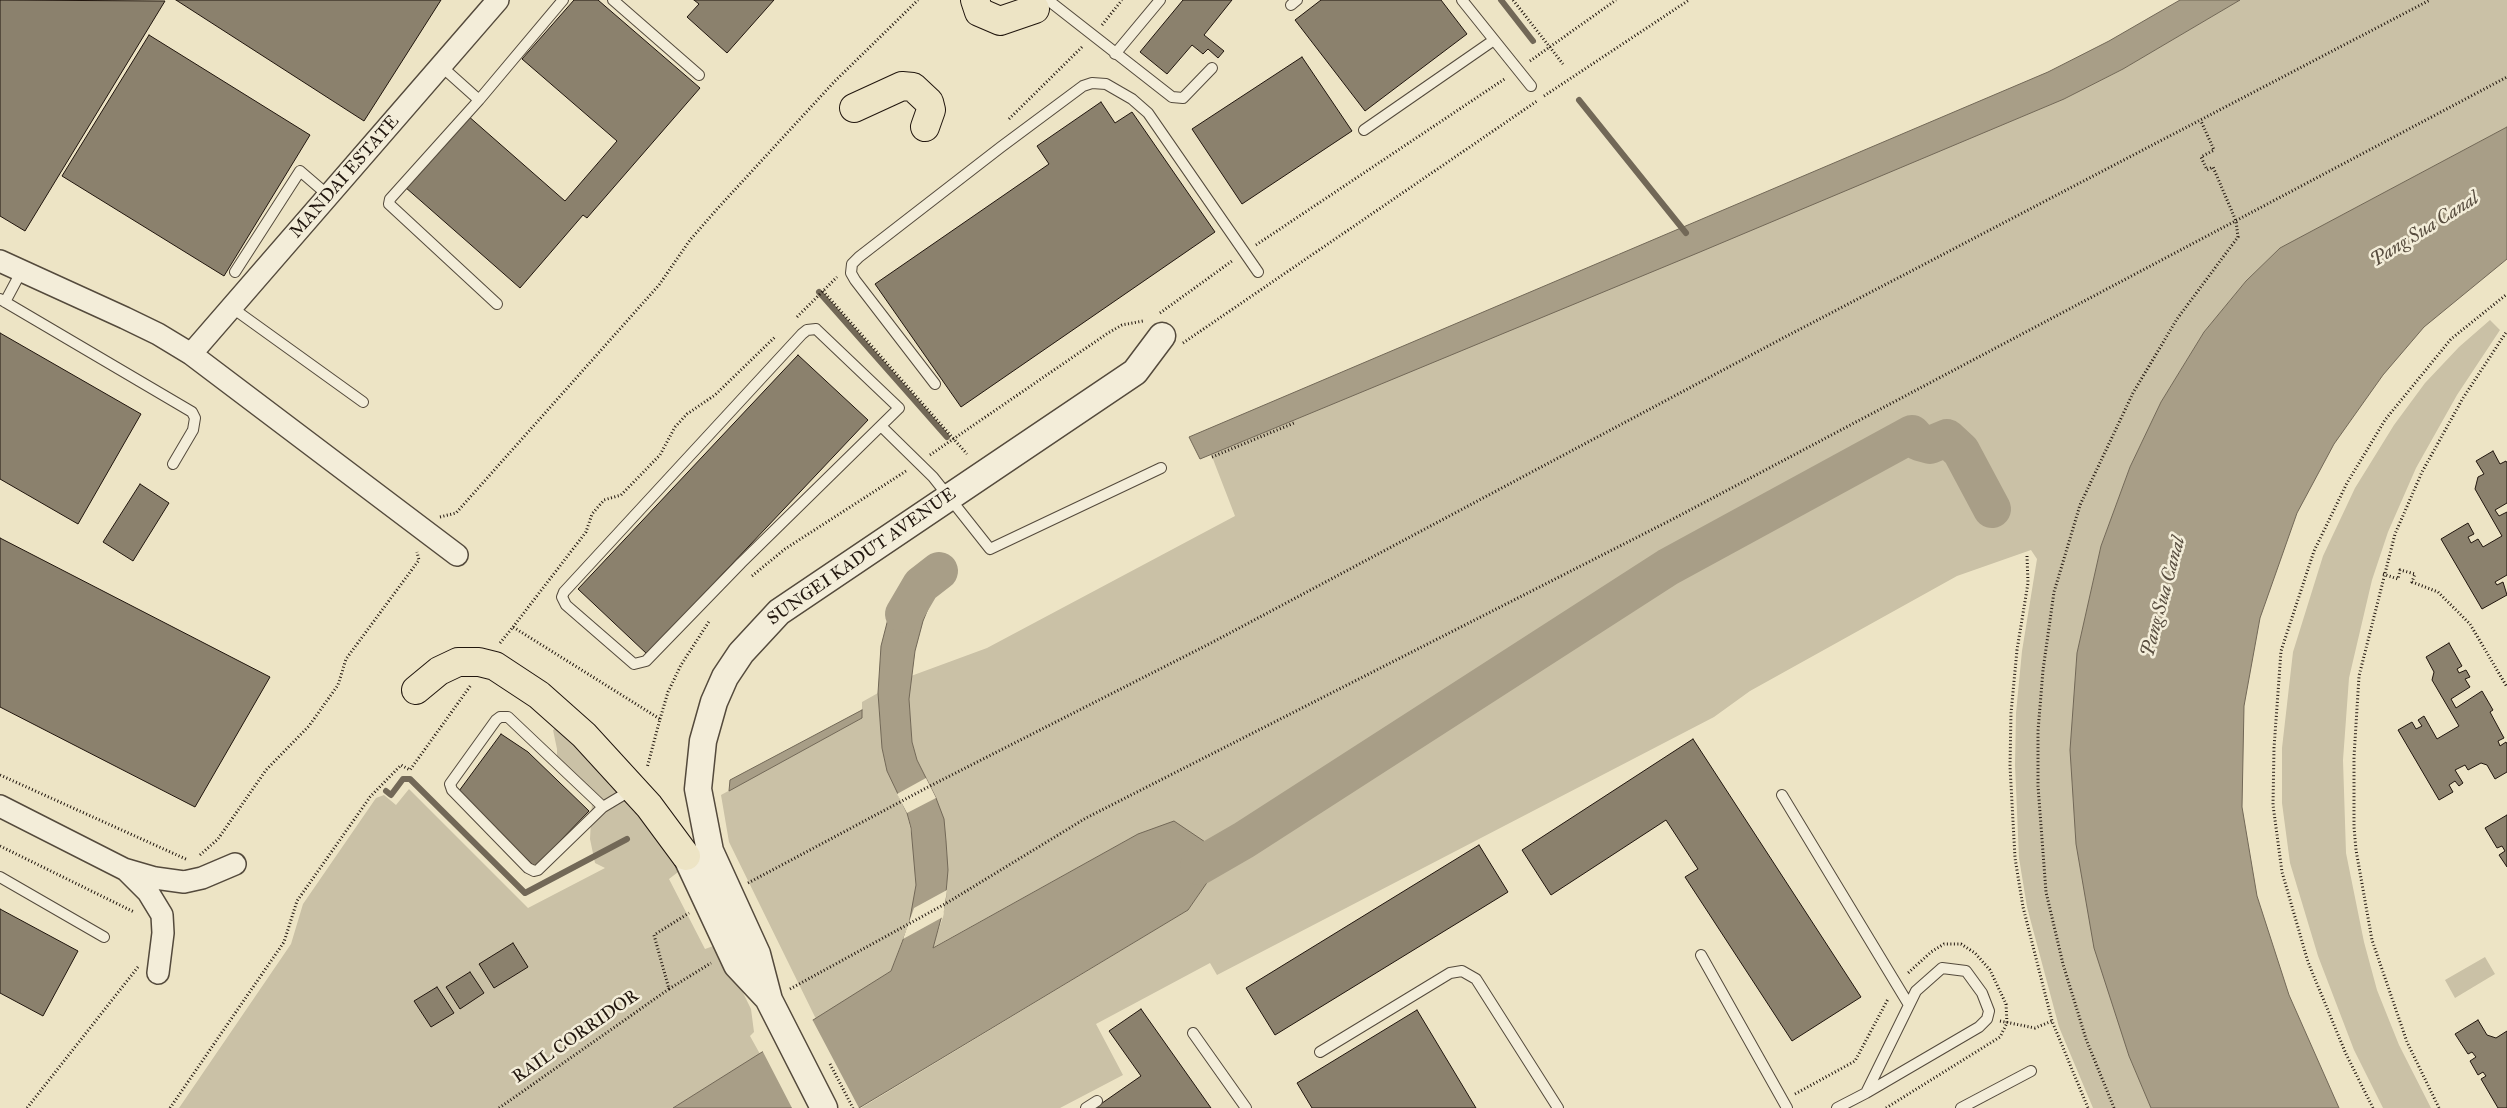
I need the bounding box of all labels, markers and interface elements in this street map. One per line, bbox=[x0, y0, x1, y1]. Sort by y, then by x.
street label: MANDAI ESTATE bbox=[286, 111, 404, 243]
water label: Pang Sua Canal bbox=[2367, 188, 2483, 272]
street label: SUNGEI KADUT AVENUE bbox=[764, 484, 960, 630]
water label: Pang Sua Canal bbox=[2137, 534, 2191, 660]
street label: RAIL CORRIDOR bbox=[509, 985, 643, 1089]

